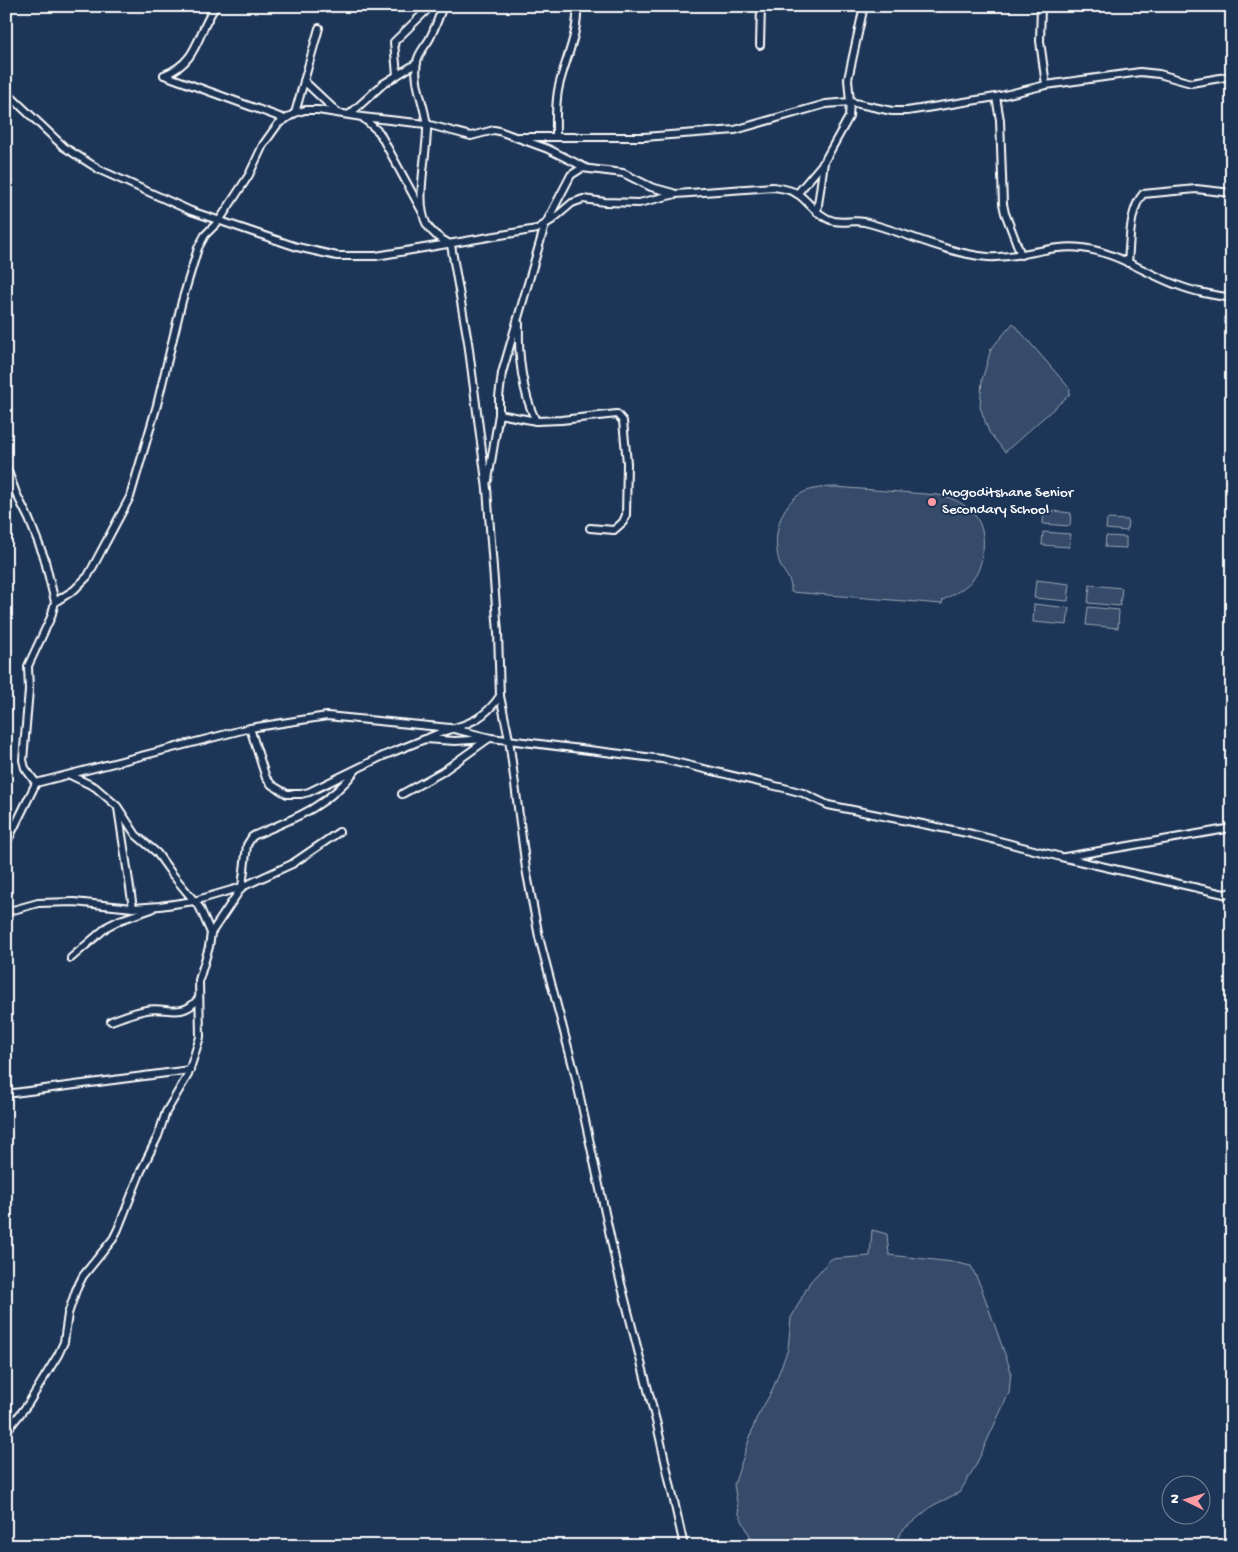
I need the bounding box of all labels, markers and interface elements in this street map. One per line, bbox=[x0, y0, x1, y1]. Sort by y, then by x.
place label: Mogoditshane Senior Secondary School bbox=[942, 484, 1075, 519]
marker: Mogoditshane Senior Secondary School bbox=[926, 496, 938, 508]
north arrow bbox=[1160, 1474, 1210, 1524]
text: N bbox=[1167, 1494, 1184, 1504]

